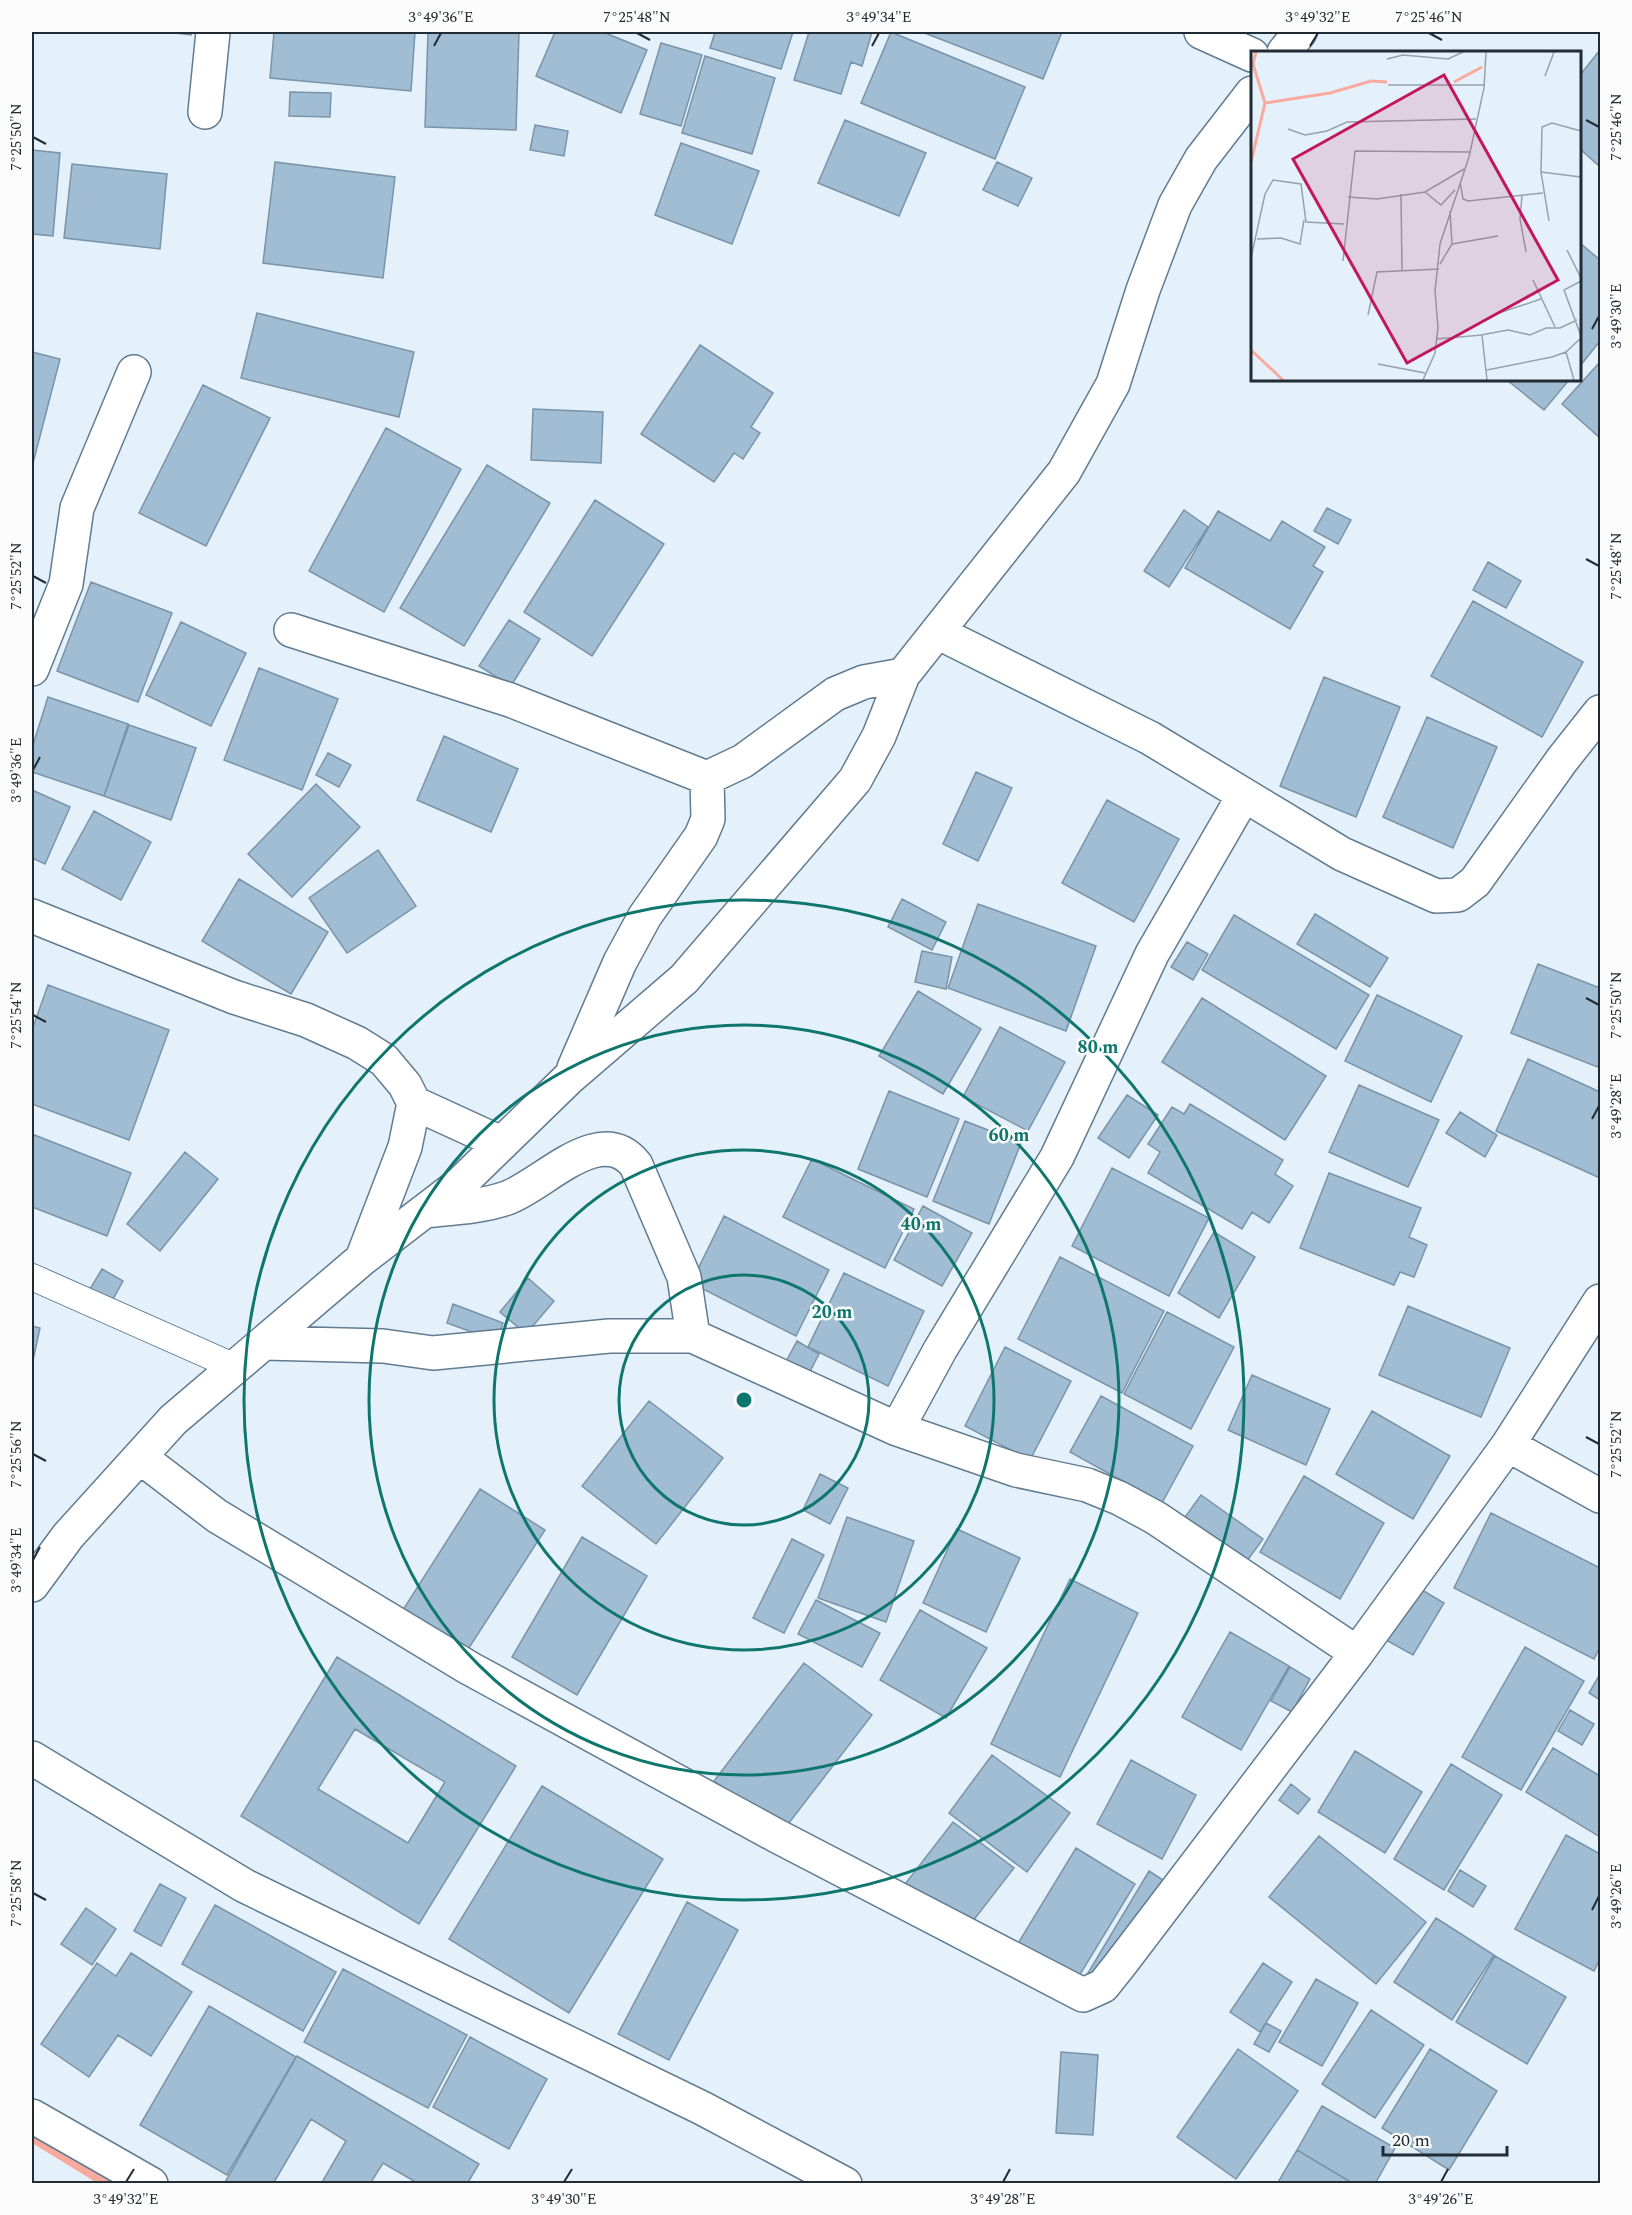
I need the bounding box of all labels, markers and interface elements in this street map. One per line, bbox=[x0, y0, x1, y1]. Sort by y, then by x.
text: 3°49'36"E bbox=[408, 6, 474, 29]
text: 7°25'48"N bbox=[603, 6, 671, 29]
text: 3°49'34"E bbox=[846, 6, 912, 29]
text: 3°49'32"E bbox=[1285, 6, 1351, 29]
text: 7°25'46"N bbox=[1395, 6, 1463, 29]
inset map bbox=[1251, 51, 1581, 381]
text: 7°25'46"N bbox=[1605, 93, 1628, 161]
text: 7°25'50"N bbox=[5, 103, 28, 171]
text: 3°49'30"E bbox=[1605, 283, 1628, 349]
text: 7°25'48"N bbox=[1605, 532, 1628, 600]
text: 7°25'52"N bbox=[5, 542, 28, 610]
text: 3°49'36"E bbox=[5, 737, 28, 803]
text: 7°25'50"N bbox=[1605, 971, 1628, 1039]
text: 7°25'54"N bbox=[5, 981, 28, 1049]
text: 80 m bbox=[1078, 1034, 1118, 1061]
text: 3°49'28"E bbox=[1605, 1073, 1628, 1139]
text: 60 m bbox=[989, 1122, 1029, 1149]
text: 40 m bbox=[901, 1211, 941, 1238]
text: 20 m bbox=[812, 1299, 852, 1326]
centre of rings bbox=[734, 1390, 754, 1410]
text: 7°25'52"N bbox=[1605, 1410, 1628, 1478]
text: 7°25'56"N bbox=[5, 1420, 28, 1488]
text: 3°49'34"E bbox=[5, 1527, 28, 1593]
text: 7°25'58"N bbox=[5, 1859, 28, 1927]
text: 3°49'26"E bbox=[1605, 1863, 1628, 1929]
scale bar bbox=[1383, 2119, 1508, 2157]
text: 20 m bbox=[1392, 2127, 1430, 2154]
text: 3°49'32"E bbox=[93, 2188, 159, 2211]
text: 3°49'30"E bbox=[531, 2188, 597, 2211]
text: 3°49'28"E bbox=[970, 2188, 1036, 2211]
text: 3°49'26"E bbox=[1408, 2188, 1474, 2211]

